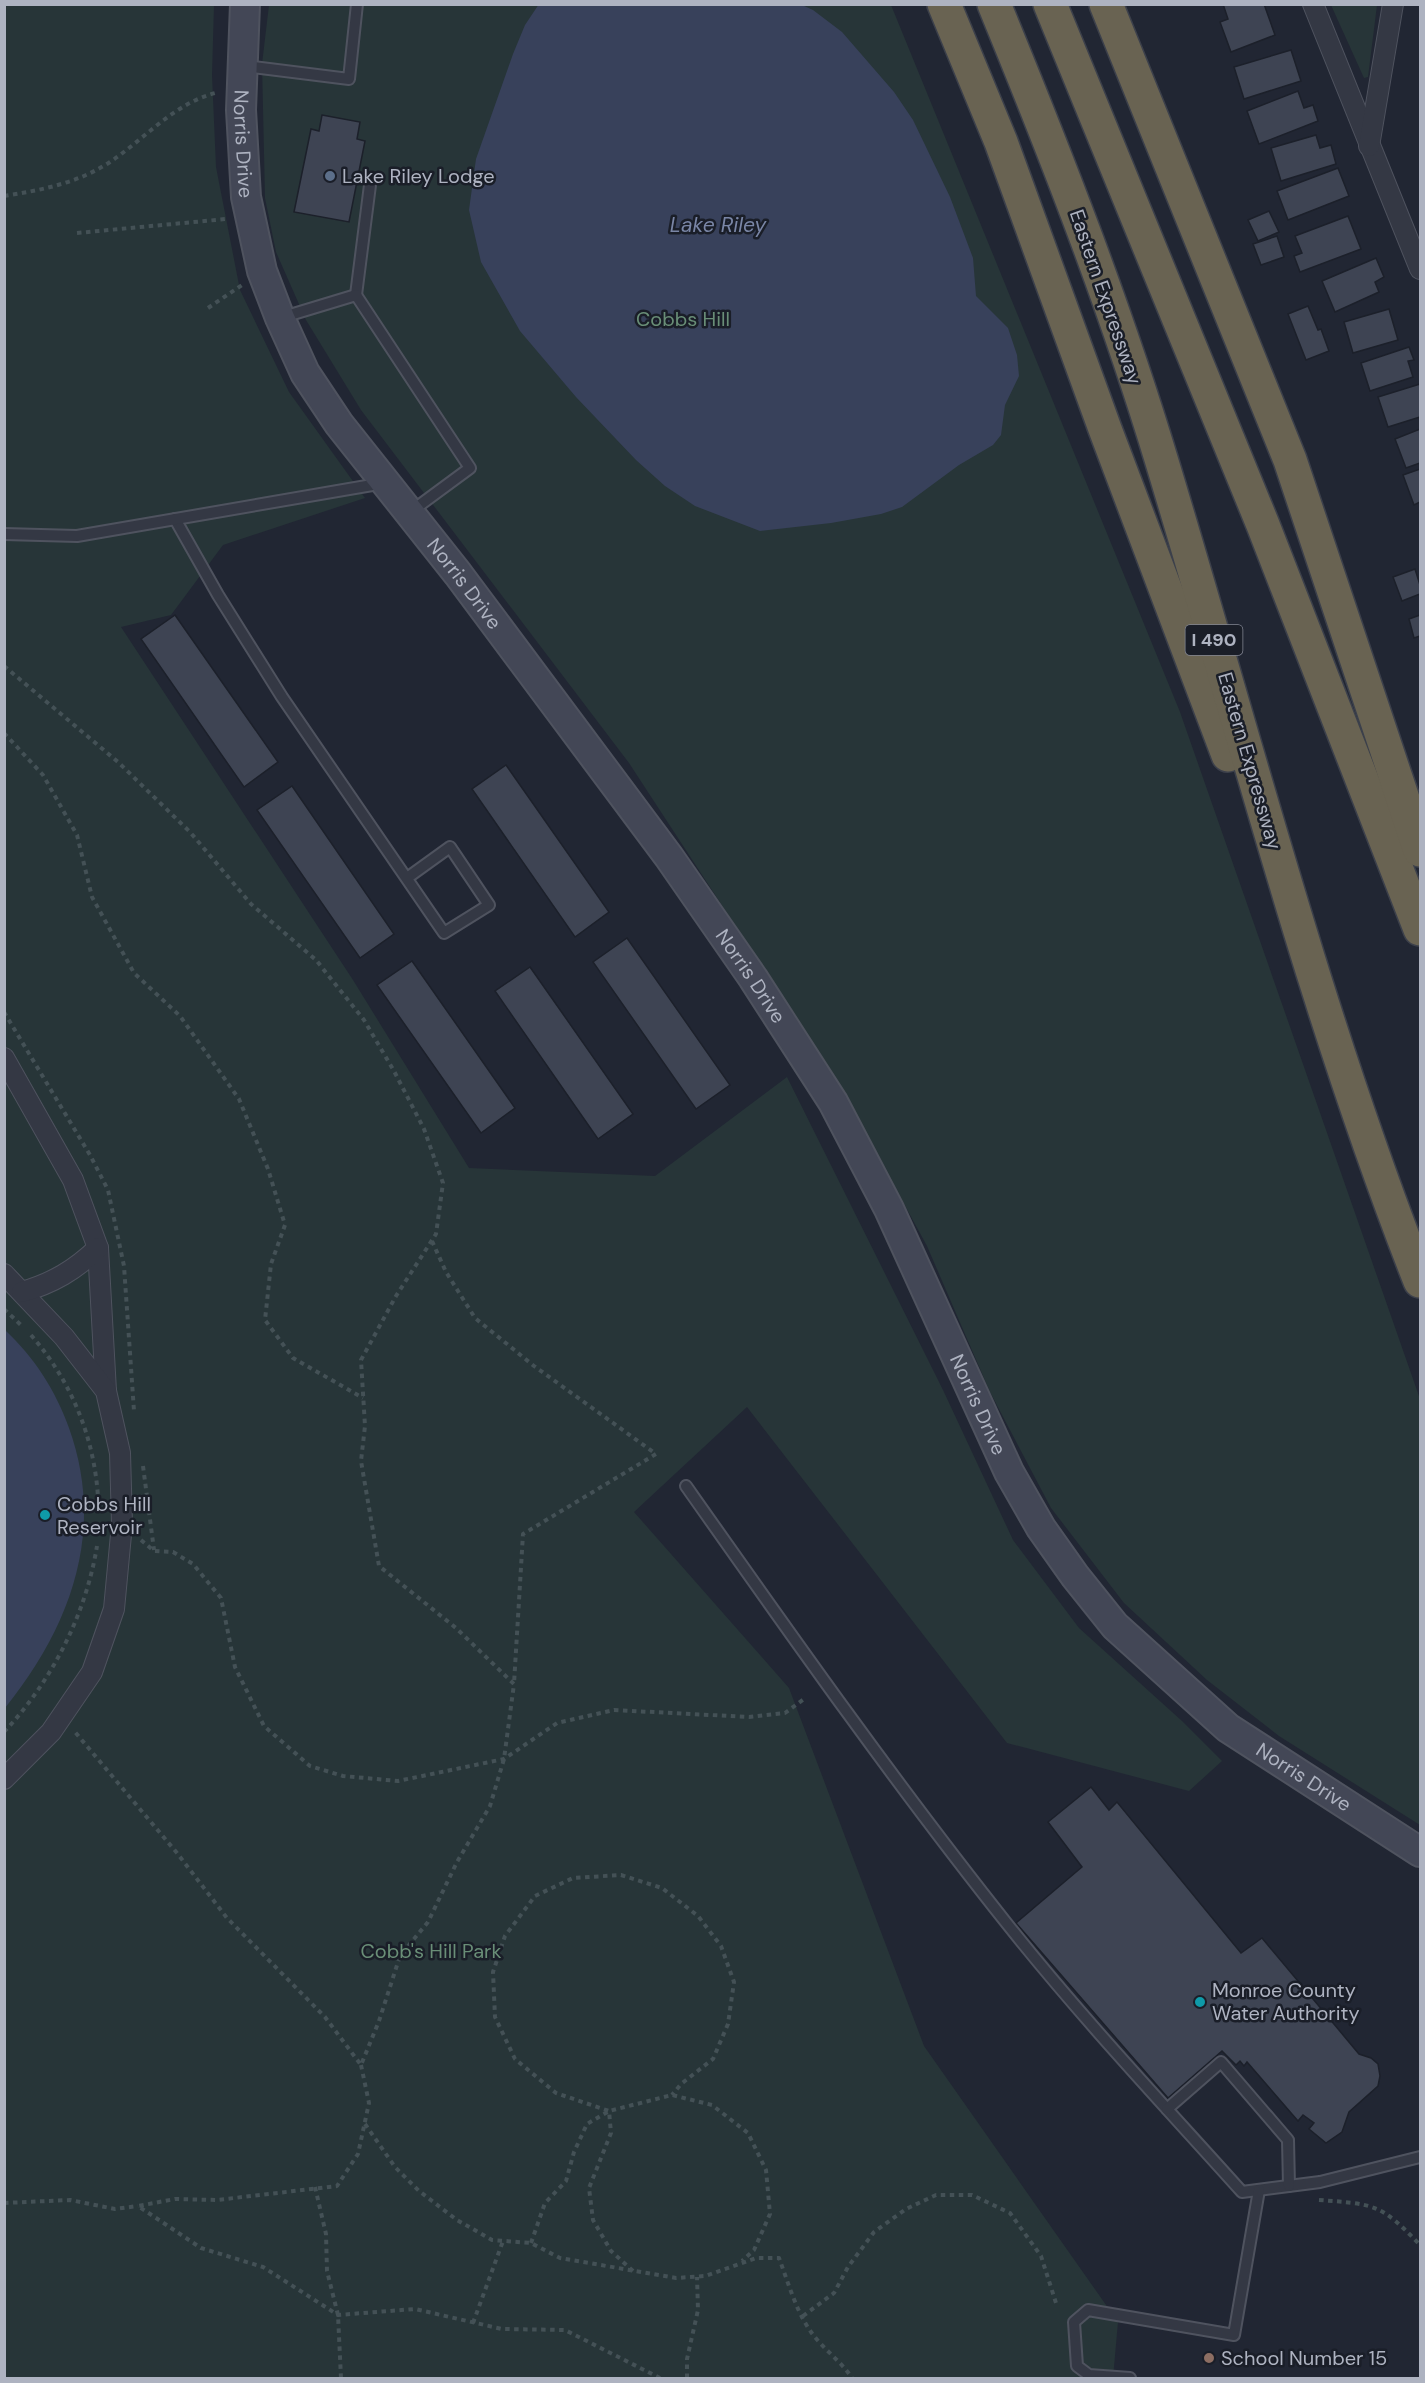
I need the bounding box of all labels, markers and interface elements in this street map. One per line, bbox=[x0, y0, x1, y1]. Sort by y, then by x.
street label: Norris Drive bbox=[228, 89, 259, 199]
place label: Lake Riley Lodge bbox=[342, 163, 495, 189]
marker: Lake Riley Lodge bbox=[323, 169, 337, 183]
street label: Eastern Expressway bbox=[1064, 206, 1148, 388]
water label: Lake Riley bbox=[670, 211, 767, 239]
park label: Cobbs Hill bbox=[636, 306, 730, 332]
street label: Norris Drive bbox=[421, 533, 508, 634]
road number: I 490 bbox=[1186, 625, 1242, 655]
street label: Eastern Expressway bbox=[1212, 669, 1288, 853]
street label: Norris Drive bbox=[710, 924, 792, 1028]
street label: Norris Drive bbox=[944, 1350, 1012, 1459]
place label: Cobbs Hill Reservoir bbox=[57, 1491, 151, 1540]
marker: Cobbs Hill Reservoir bbox=[38, 1508, 52, 1522]
street label: Norris Drive bbox=[1251, 1737, 1356, 1817]
park label: Cobb's Hill Park bbox=[360, 1938, 502, 1964]
place label: Monroe County Water Authority bbox=[1212, 1977, 1360, 2026]
marker: Monroe County Water Authority bbox=[1193, 1995, 1207, 2009]
place label: School Number 15 bbox=[1221, 2345, 1387, 2371]
marker: School Number 15 bbox=[1202, 2351, 1216, 2365]

